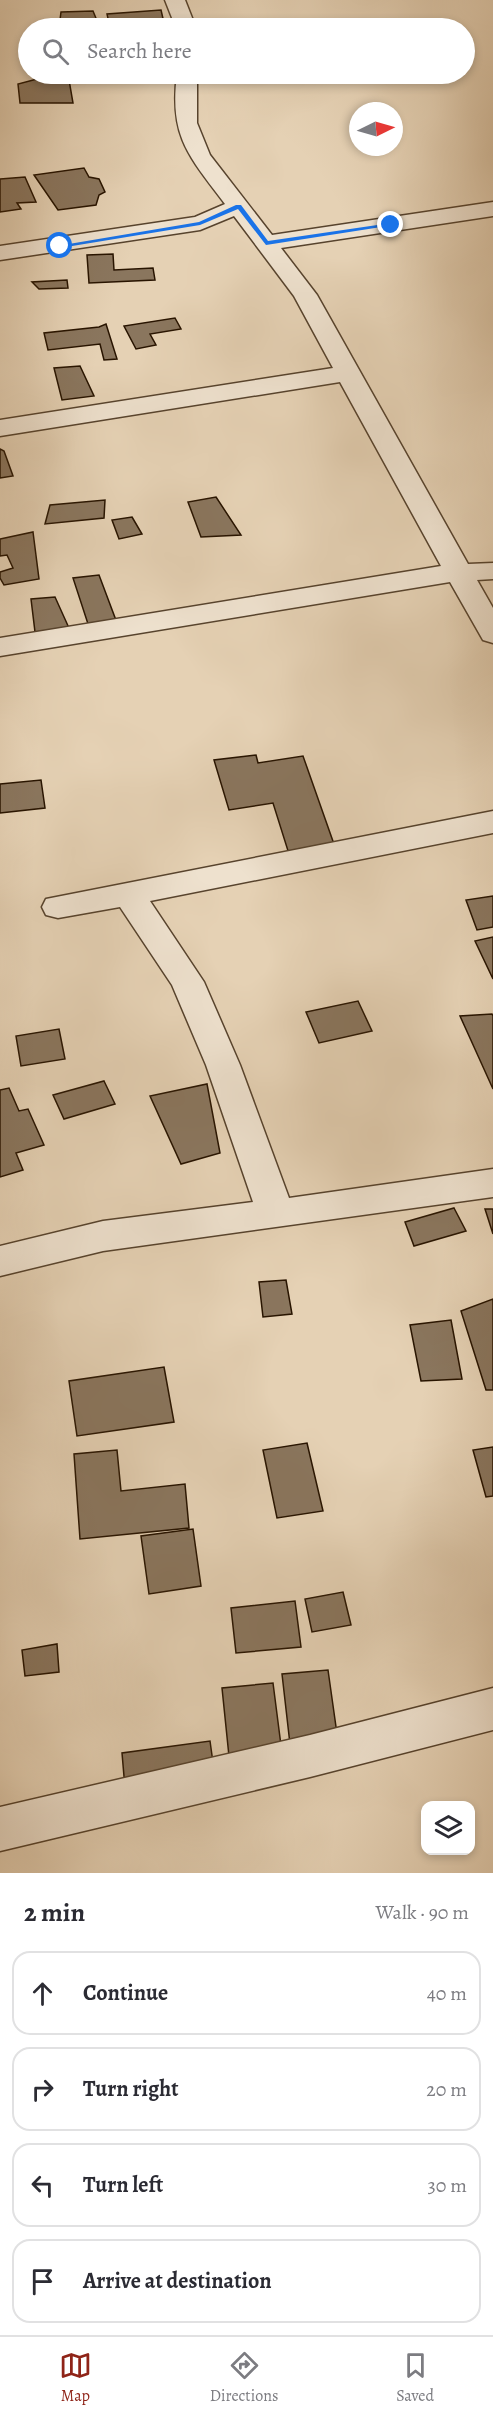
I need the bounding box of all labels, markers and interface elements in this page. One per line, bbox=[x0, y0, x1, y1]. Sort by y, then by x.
search box bbox=[18, 18, 475, 84]
icon: search bbox=[39, 35, 72, 68]
text: Search here bbox=[87, 36, 192, 66]
north arrow bbox=[349, 102, 403, 156]
route end bbox=[377, 211, 403, 237]
route start bbox=[46, 232, 72, 258]
map controls bbox=[421, 1801, 475, 1855]
button: layers bbox=[421, 1801, 475, 1855]
text: 2 min bbox=[24, 1895, 85, 1930]
text: Walk · 90 m bbox=[376, 1899, 469, 1926]
icon: ahead bbox=[26, 1977, 59, 2010]
text: Continue bbox=[83, 1978, 168, 2008]
text: 40 m bbox=[427, 1980, 467, 2007]
icon: right bbox=[26, 2073, 59, 2106]
text: Turn right bbox=[83, 2074, 179, 2104]
text: 20 m bbox=[426, 2076, 467, 2103]
icon: left bbox=[26, 2169, 59, 2202]
text: Turn left bbox=[83, 2170, 163, 2200]
text: 30 m bbox=[427, 2172, 467, 2199]
icon: arrive bbox=[26, 2265, 59, 2298]
text: Arrive at destination bbox=[83, 2266, 272, 2296]
tab: Map bbox=[59, 2349, 92, 2407]
tab: Directions bbox=[210, 2349, 278, 2407]
tab: Saved bbox=[396, 2349, 434, 2407]

